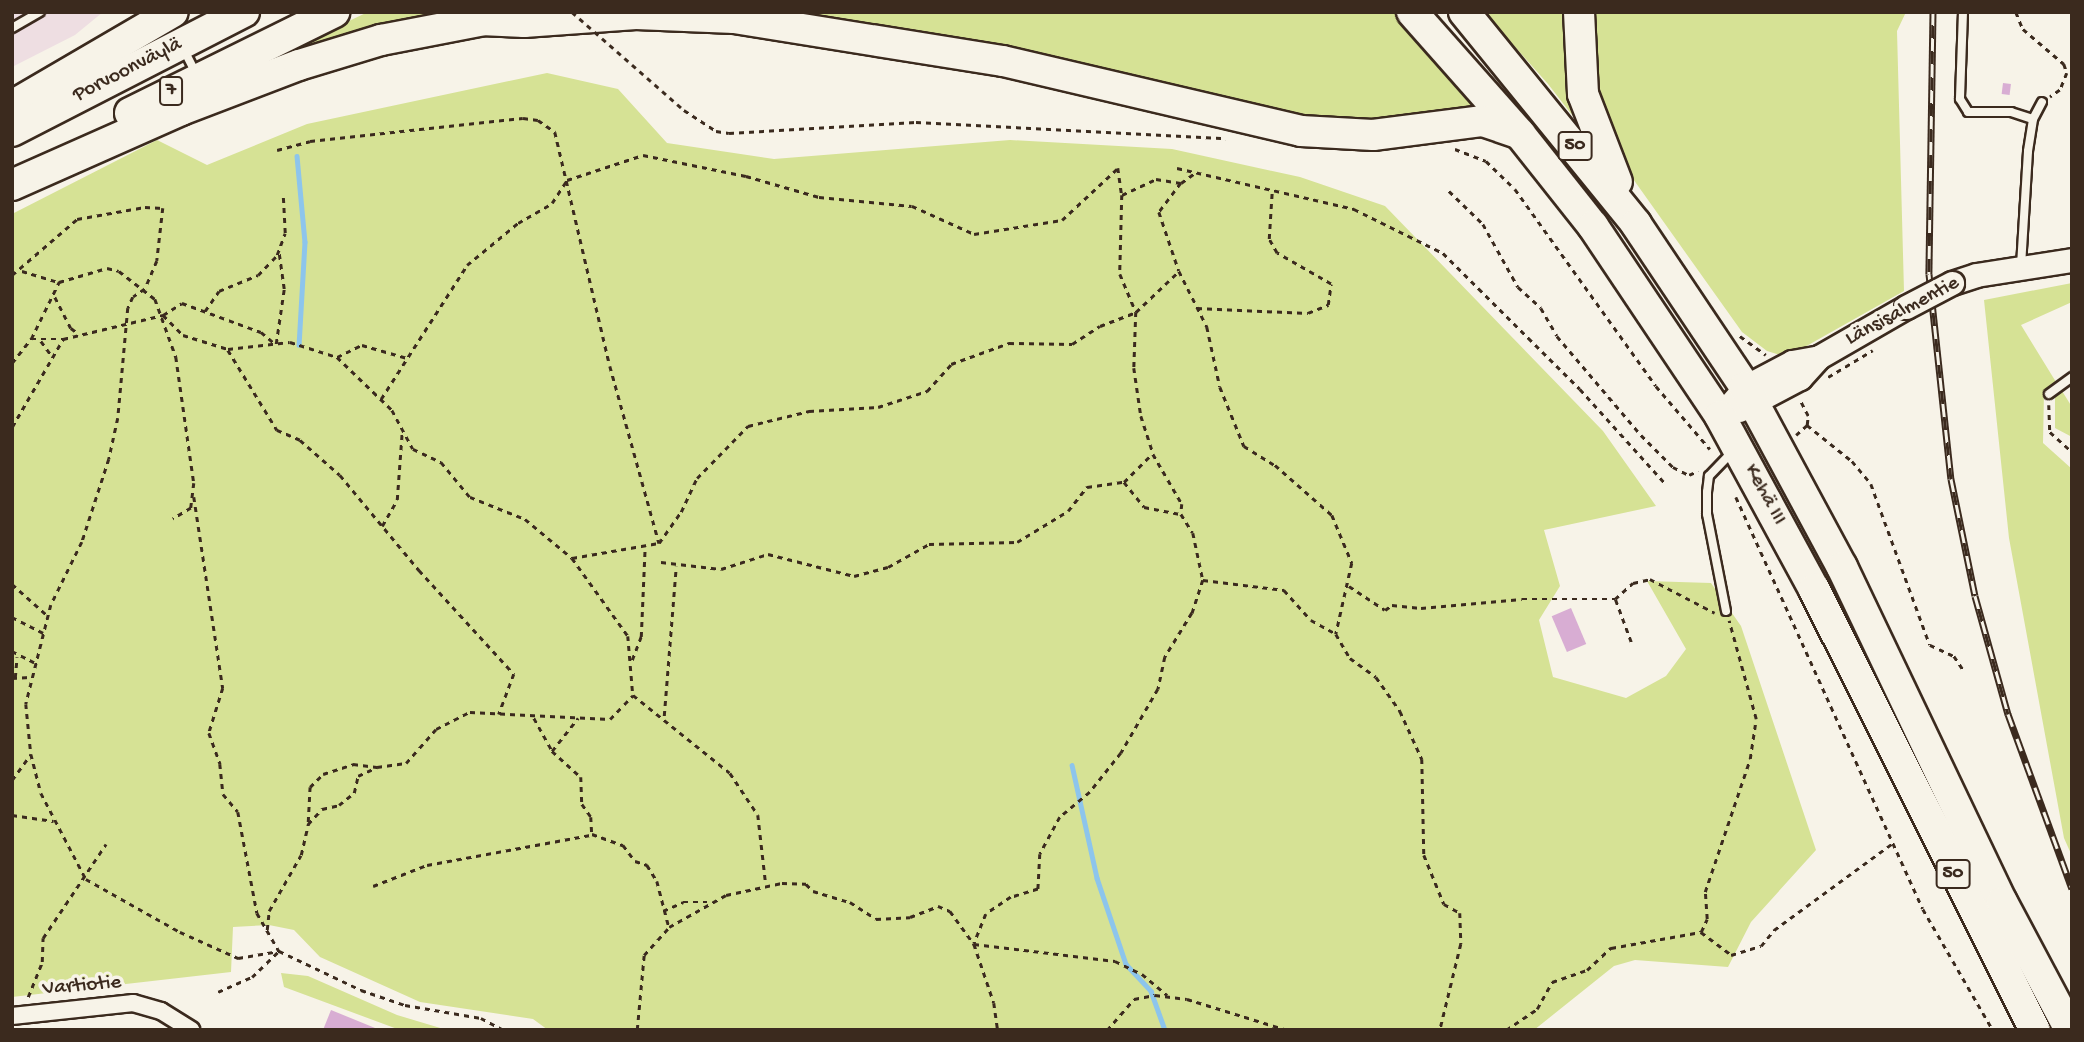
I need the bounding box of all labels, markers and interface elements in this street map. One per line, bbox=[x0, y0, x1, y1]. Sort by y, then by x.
street label: Porvoonväylä bbox=[69, 33, 187, 109]
road number: 7 bbox=[159, 76, 183, 106]
road number: 50 bbox=[1558, 130, 1592, 162]
street label: Länsisalmentie bbox=[1842, 271, 1964, 353]
street label: Kehä III bbox=[1738, 460, 1790, 530]
road number: 50 bbox=[1936, 859, 1970, 890]
street label: Vartiotie bbox=[42, 971, 122, 1003]

